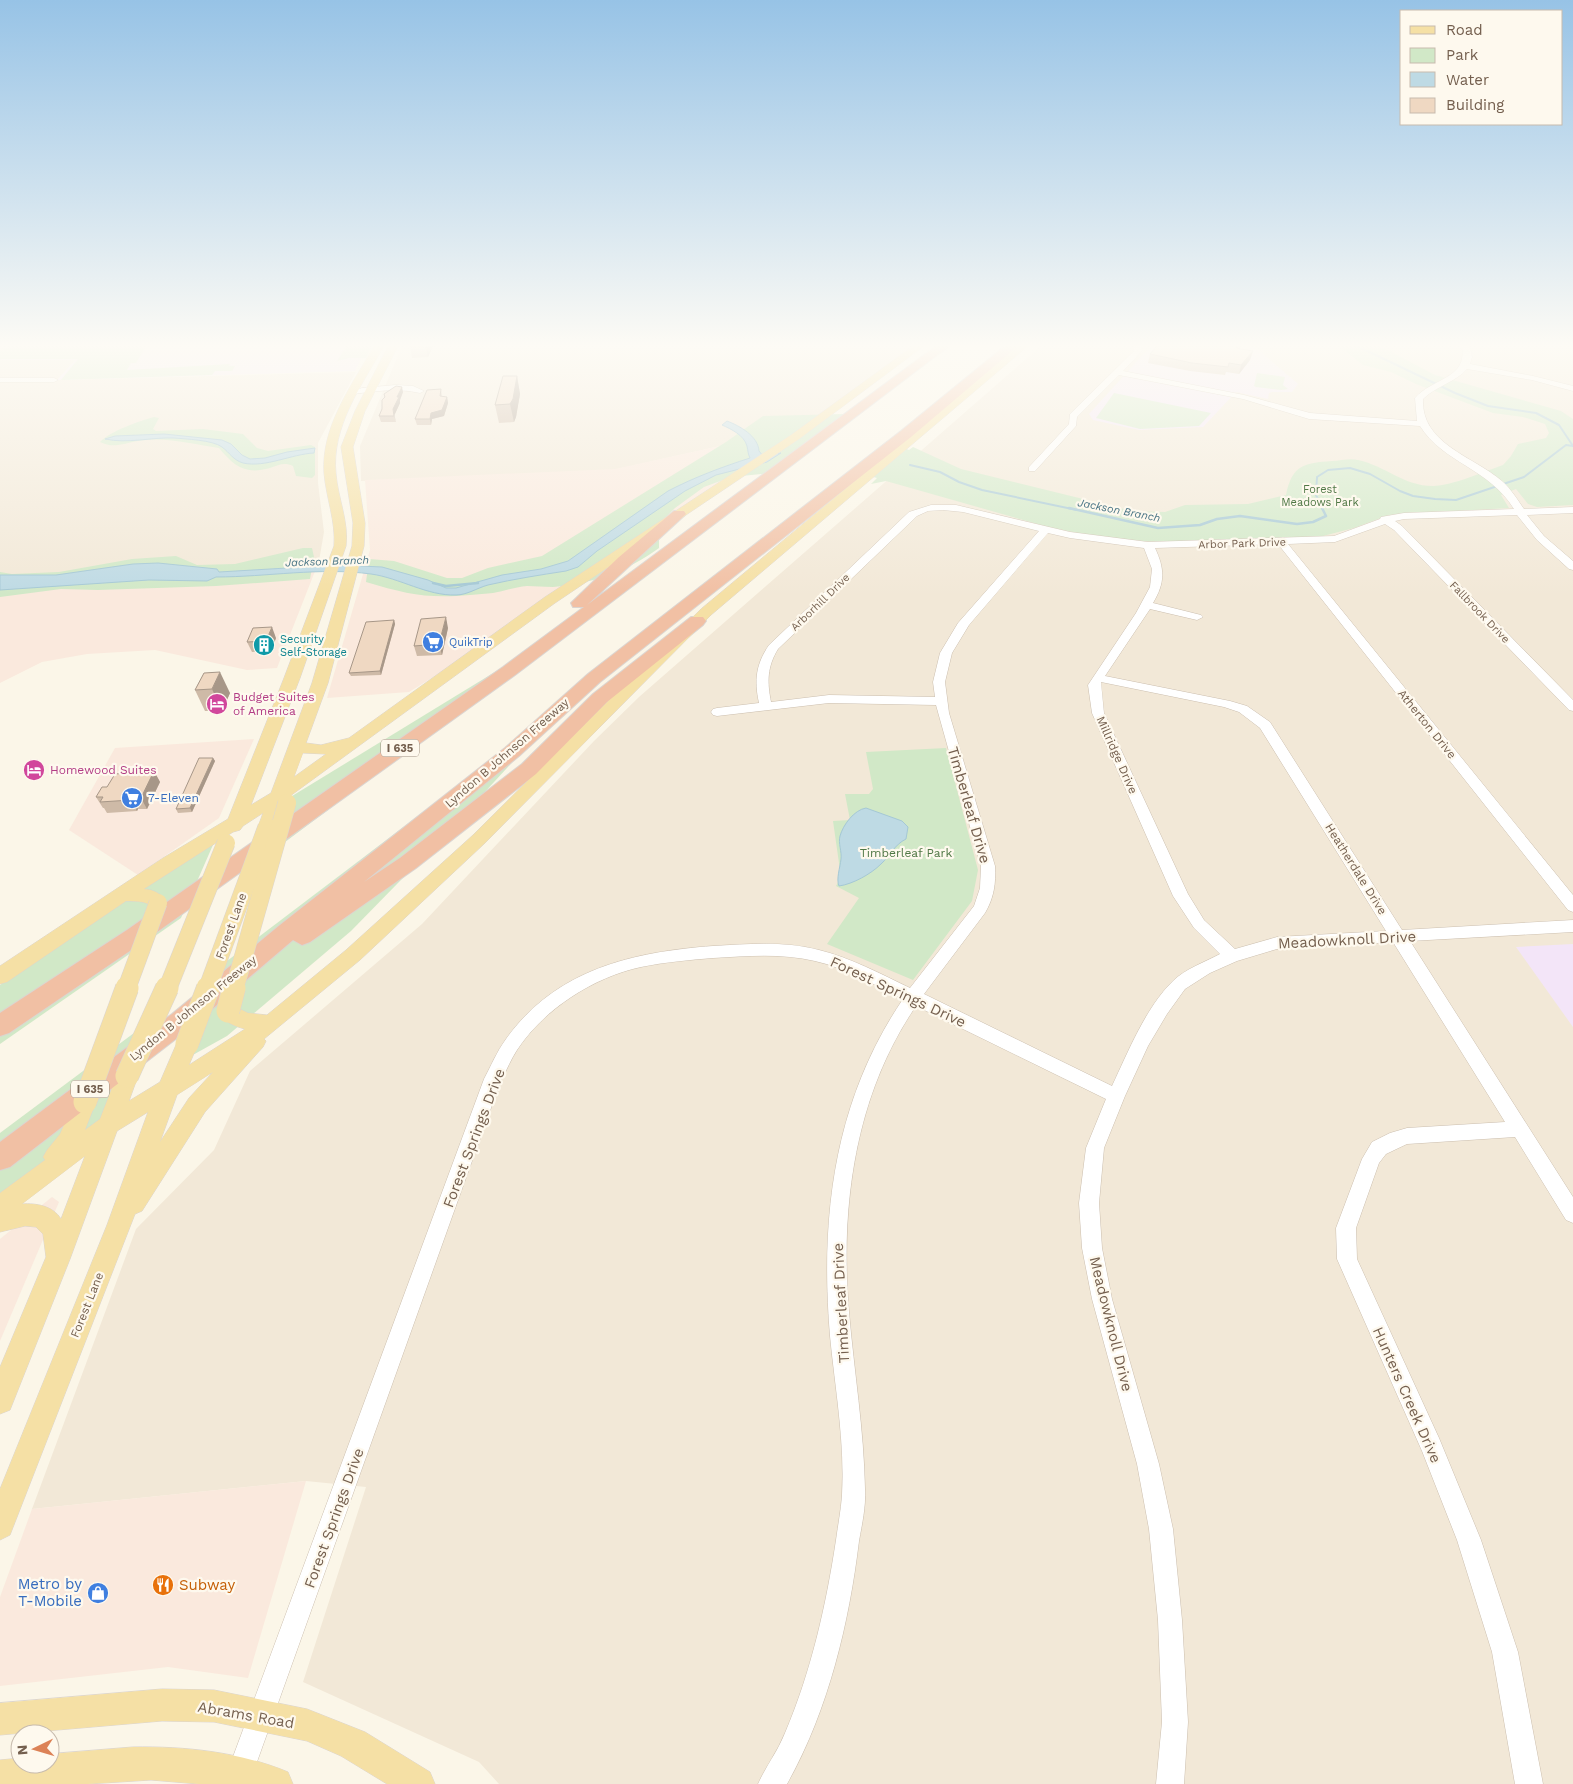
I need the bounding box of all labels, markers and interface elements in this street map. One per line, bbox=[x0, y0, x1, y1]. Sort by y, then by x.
legend bbox=[1400, 10, 1563, 125]
text: Road bbox=[1446, 21, 1483, 39]
text: Park bbox=[1446, 46, 1479, 64]
text: Water bbox=[1446, 71, 1489, 89]
text: Building bbox=[1446, 96, 1504, 114]
park label: Forest Meadows Park bbox=[1281, 483, 1359, 509]
water label: Jackson Branch bbox=[1076, 496, 1161, 525]
street label: Arbor Park Drive bbox=[1198, 535, 1286, 552]
water label: Jackson Branch bbox=[285, 554, 369, 569]
street label: Arborhill Drive bbox=[788, 571, 853, 634]
street label: Fallbrook Drive bbox=[1447, 579, 1512, 646]
supermarket icon: QuikTrip bbox=[421, 630, 445, 654]
building icon: Security Self-Storage bbox=[252, 633, 276, 657]
place label: Security Self-Storage bbox=[280, 633, 347, 659]
place label: QuikTrip bbox=[449, 636, 493, 649]
street label: Atherton Drive bbox=[1395, 687, 1459, 761]
place label: Budget Suites of America bbox=[233, 690, 315, 718]
hotel icon: Budget Suites of America bbox=[205, 692, 229, 716]
street label: Lyndon B Johnson Freeway bbox=[442, 695, 572, 810]
street label: Millridge Drive bbox=[1094, 714, 1140, 796]
road number: I 635 bbox=[381, 740, 419, 756]
street label: Timberleaf Drive bbox=[944, 745, 994, 865]
hotel icon: Homewood Suites bbox=[22, 758, 46, 782]
place label: Homewood Suites bbox=[50, 763, 157, 777]
supermarket icon: 7-Eleven bbox=[120, 786, 144, 810]
place label: 7-Eleven bbox=[148, 791, 199, 805]
street label: Heatherdale Drive bbox=[1322, 821, 1390, 917]
park label: Timberleaf Park bbox=[860, 846, 952, 860]
street label: Forest Lane bbox=[213, 891, 249, 961]
street label: Meadowknoll Drive bbox=[1277, 927, 1417, 953]
street label: Lyndon B Johnson Freeway bbox=[127, 952, 260, 1064]
street label: Forest Springs Drive bbox=[827, 953, 969, 1031]
street label: Forest Springs Drive bbox=[439, 1066, 509, 1210]
road number: I 635 bbox=[71, 1080, 109, 1098]
street label: Timberleaf Drive bbox=[829, 1242, 853, 1364]
street label: Meadowknoll Drive bbox=[1086, 1255, 1136, 1393]
street label: Forest Lane bbox=[68, 1270, 106, 1340]
street label: Hunters Creek Drive bbox=[1369, 1324, 1445, 1466]
street label: Forest Springs Drive bbox=[300, 1445, 368, 1591]
restaurant icon: Subway bbox=[151, 1573, 175, 1597]
place label: Metro by T-Mobile bbox=[18, 1575, 82, 1610]
place label: Subway bbox=[179, 1576, 235, 1594]
shop icon: Metro by T-Mobile bbox=[86, 1581, 110, 1605]
street label: Abrams Road bbox=[196, 1698, 296, 1732]
north arrow bbox=[10, 1724, 60, 1774]
text: N bbox=[14, 1744, 30, 1756]

